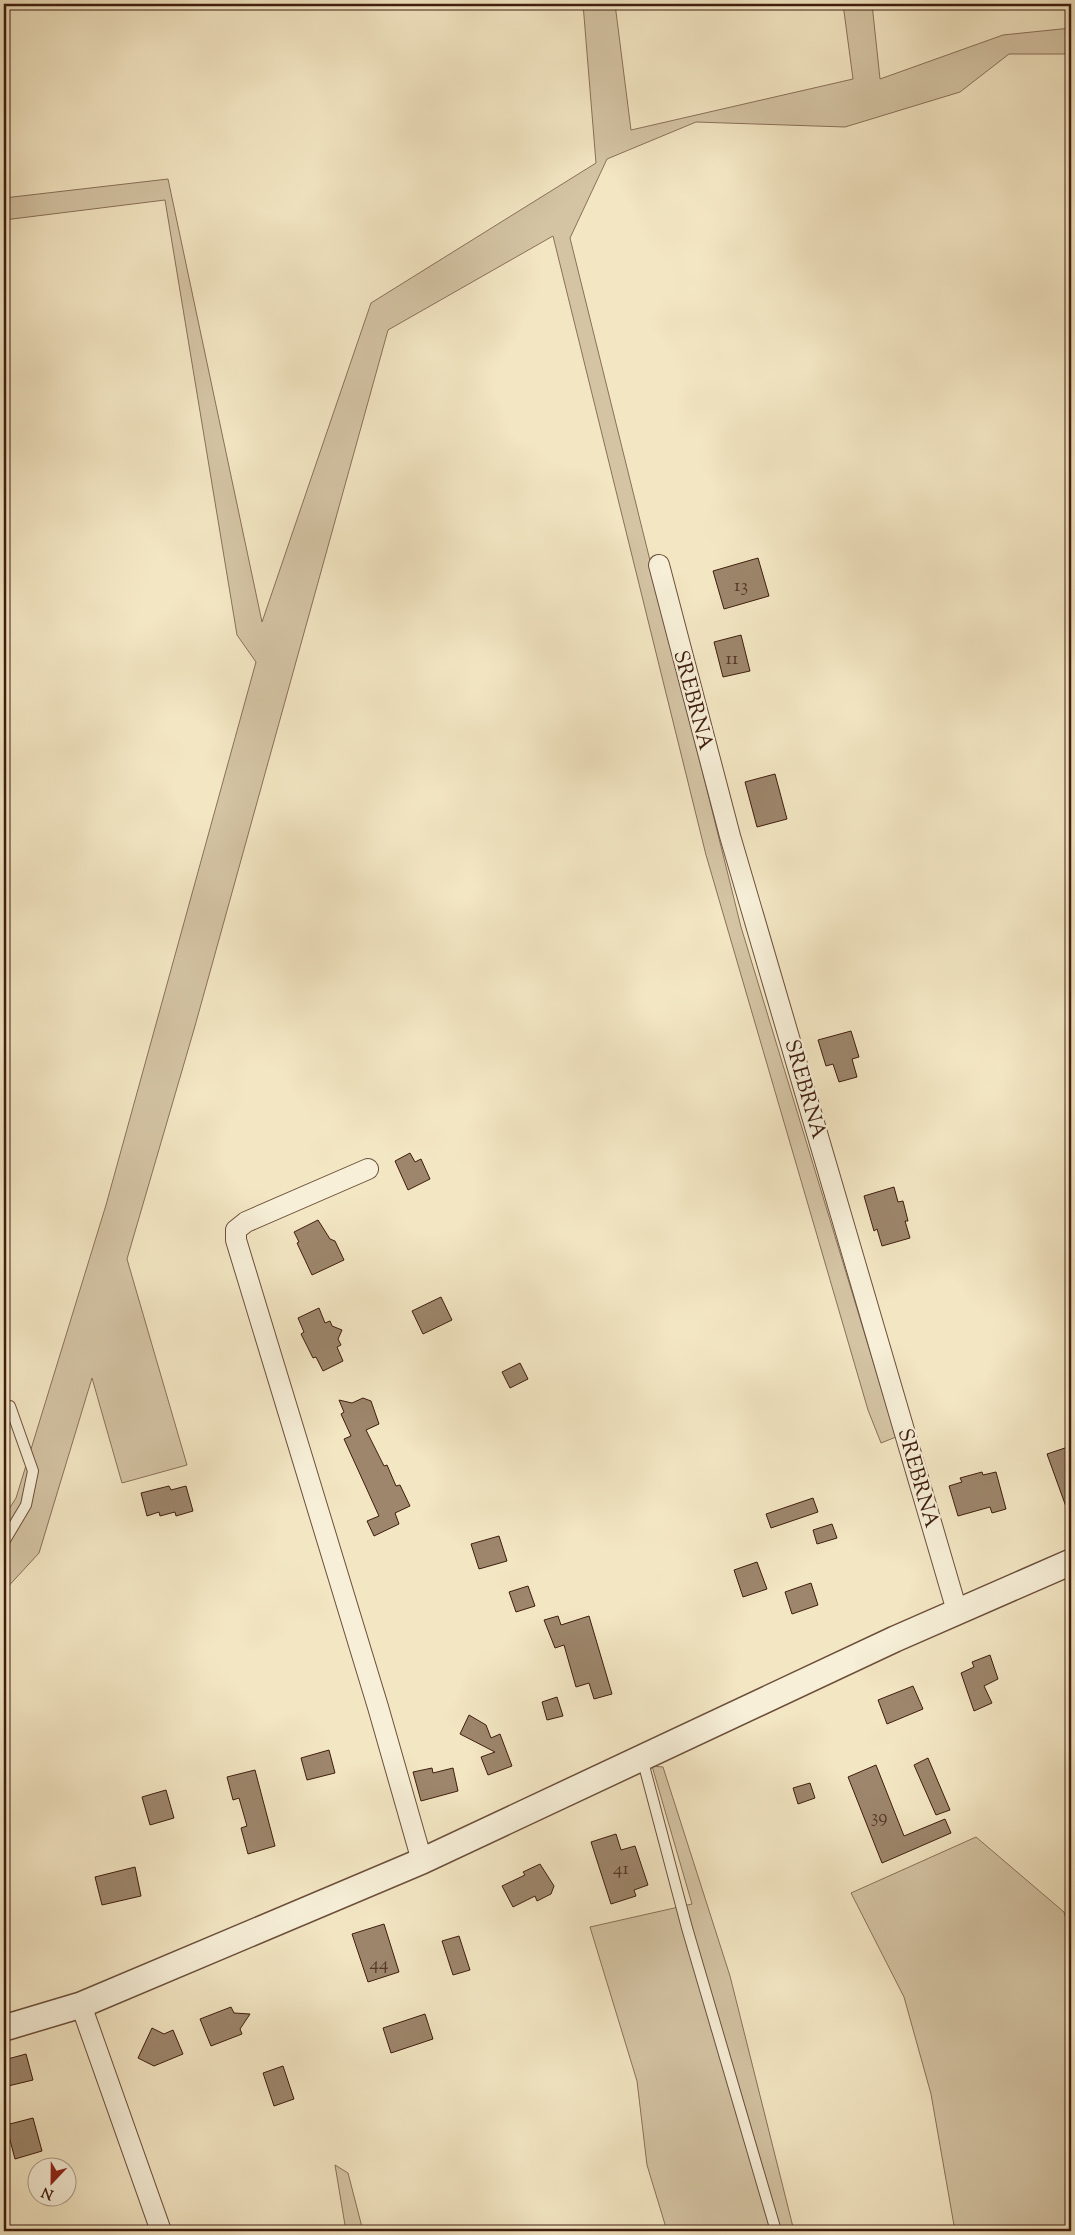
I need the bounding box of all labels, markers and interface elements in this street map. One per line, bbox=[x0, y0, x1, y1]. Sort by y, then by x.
house number: 13 bbox=[734, 573, 748, 600]
house number: 11 bbox=[726, 646, 739, 673]
street label: SREBRNA bbox=[664, 647, 720, 754]
street label: SREBRNA bbox=[776, 1036, 833, 1143]
street label: SREBRNA bbox=[889, 1425, 946, 1532]
house number: 39 bbox=[871, 1804, 887, 1831]
house number: 41 bbox=[613, 1856, 630, 1883]
house number: 44 bbox=[369, 1951, 389, 1978]
north arrow bbox=[28, 2158, 78, 2208]
text: N bbox=[39, 2181, 57, 2204]

